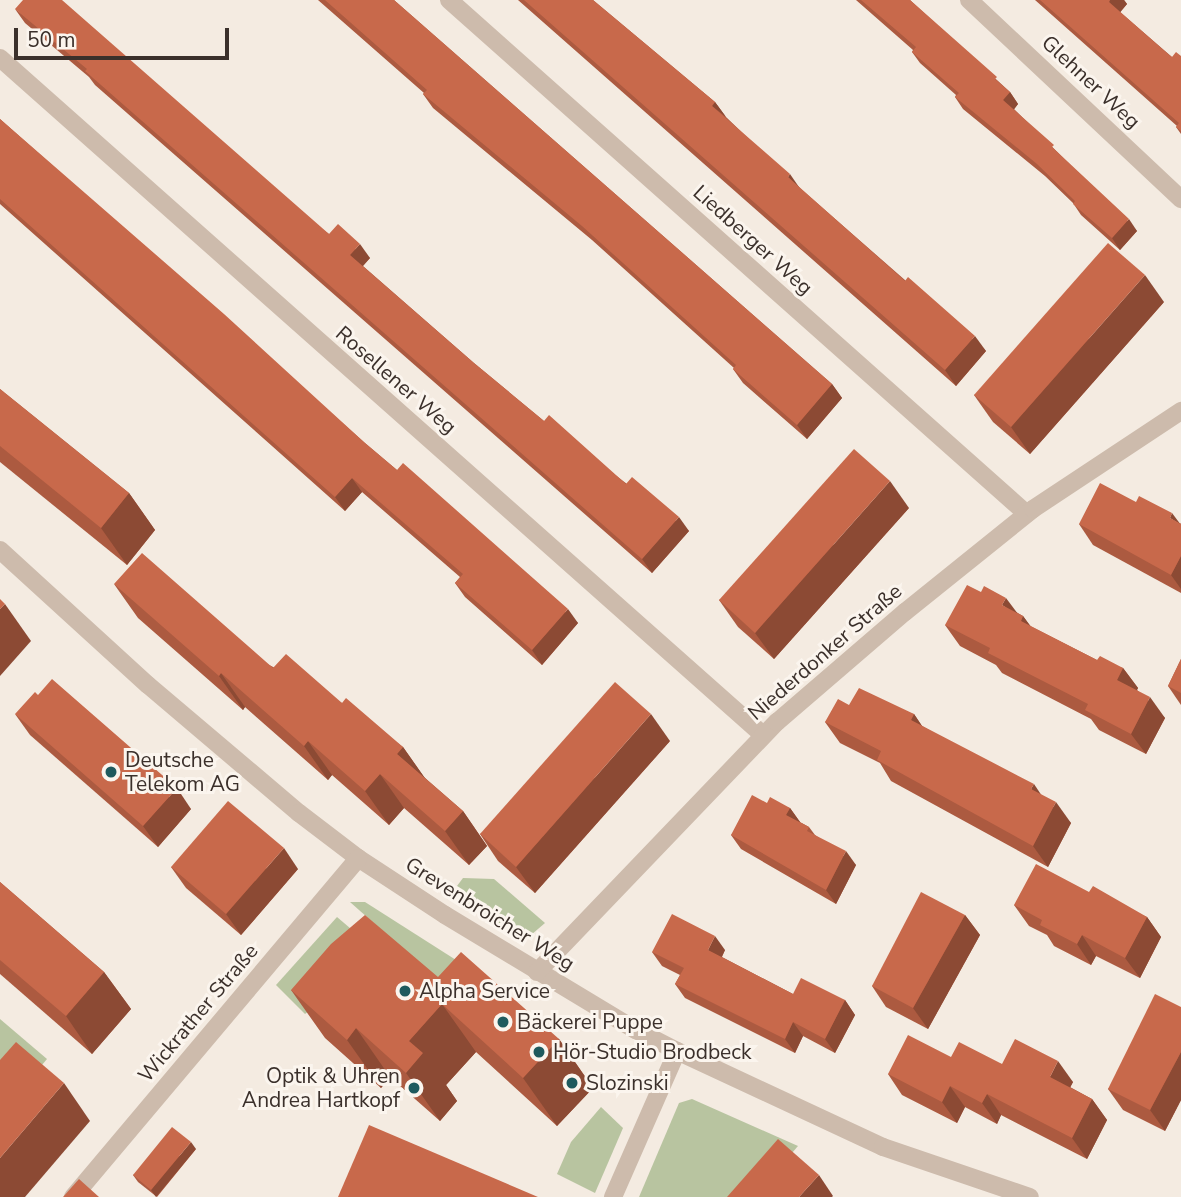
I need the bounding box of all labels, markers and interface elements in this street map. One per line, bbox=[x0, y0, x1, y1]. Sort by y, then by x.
scale bar bbox=[18, 14, 233, 58]
text: 50 m bbox=[27, 26, 76, 54]
street label: Glehner Weg bbox=[1036, 30, 1146, 134]
street label: Liedberger Weg bbox=[688, 180, 818, 300]
street label: Rosellener Weg bbox=[331, 321, 461, 439]
street label: Niederdonker Straße bbox=[743, 578, 907, 726]
place label: Deutsche Telekom AG bbox=[125, 747, 240, 797]
marker: Deutsche Telekom AG bbox=[103, 764, 119, 780]
street label: Grevenbroicher Weg bbox=[401, 852, 579, 976]
street label: Wickrather Straße bbox=[133, 939, 263, 1087]
place label: Alpha Service bbox=[419, 978, 550, 1004]
marker: Alpha Service bbox=[397, 983, 413, 999]
place label: Bäckerei Puppe bbox=[517, 1009, 663, 1035]
marker: Bäckerei Puppe bbox=[495, 1014, 511, 1030]
place label: Hör-Studio Brodbeck bbox=[553, 1039, 752, 1065]
marker: Hör-Studio Brodbeck bbox=[531, 1044, 547, 1060]
place label: Optik & Uhren Andrea Hartkopf bbox=[242, 1063, 400, 1113]
place label: Slozinski bbox=[586, 1070, 669, 1096]
marker: Slozinski bbox=[564, 1075, 580, 1091]
marker: Optik & Uhren Andrea Hartkopf bbox=[406, 1080, 422, 1096]

